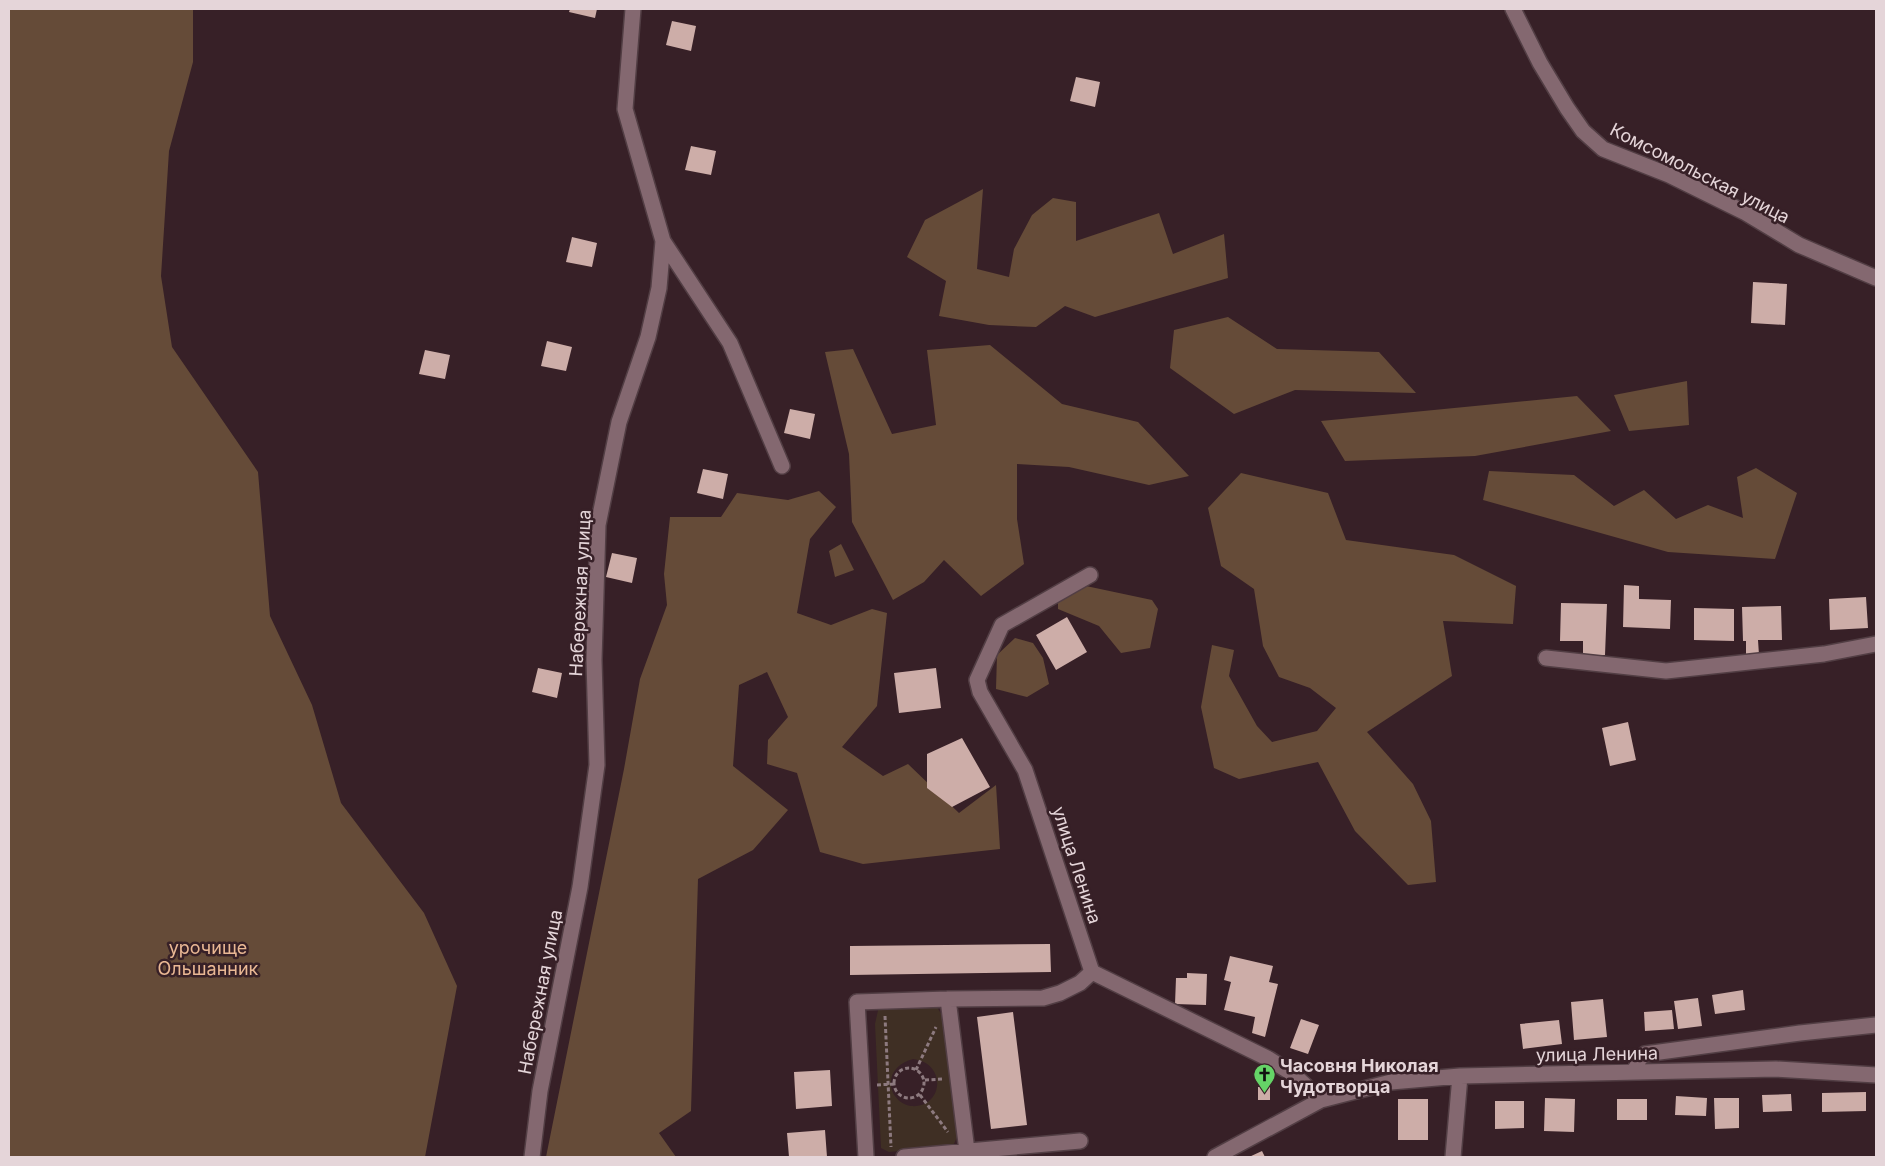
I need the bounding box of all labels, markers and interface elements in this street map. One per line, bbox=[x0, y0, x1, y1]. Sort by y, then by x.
street label: Комсомольская улица bbox=[1607, 119, 1793, 227]
street label: Набережная улица bbox=[565, 509, 595, 677]
street label: улица Ленина bbox=[1048, 804, 1106, 926]
street label: Набережная улица bbox=[514, 908, 566, 1076]
park label: урочище Ольшанник bbox=[158, 937, 259, 979]
street label: улица Ленина bbox=[1536, 1042, 1658, 1066]
place label: Часовня Николая Чудотворца bbox=[1280, 1055, 1439, 1097]
church icon: Часовня Николая Чудотворца bbox=[1252, 1063, 1276, 1094]

